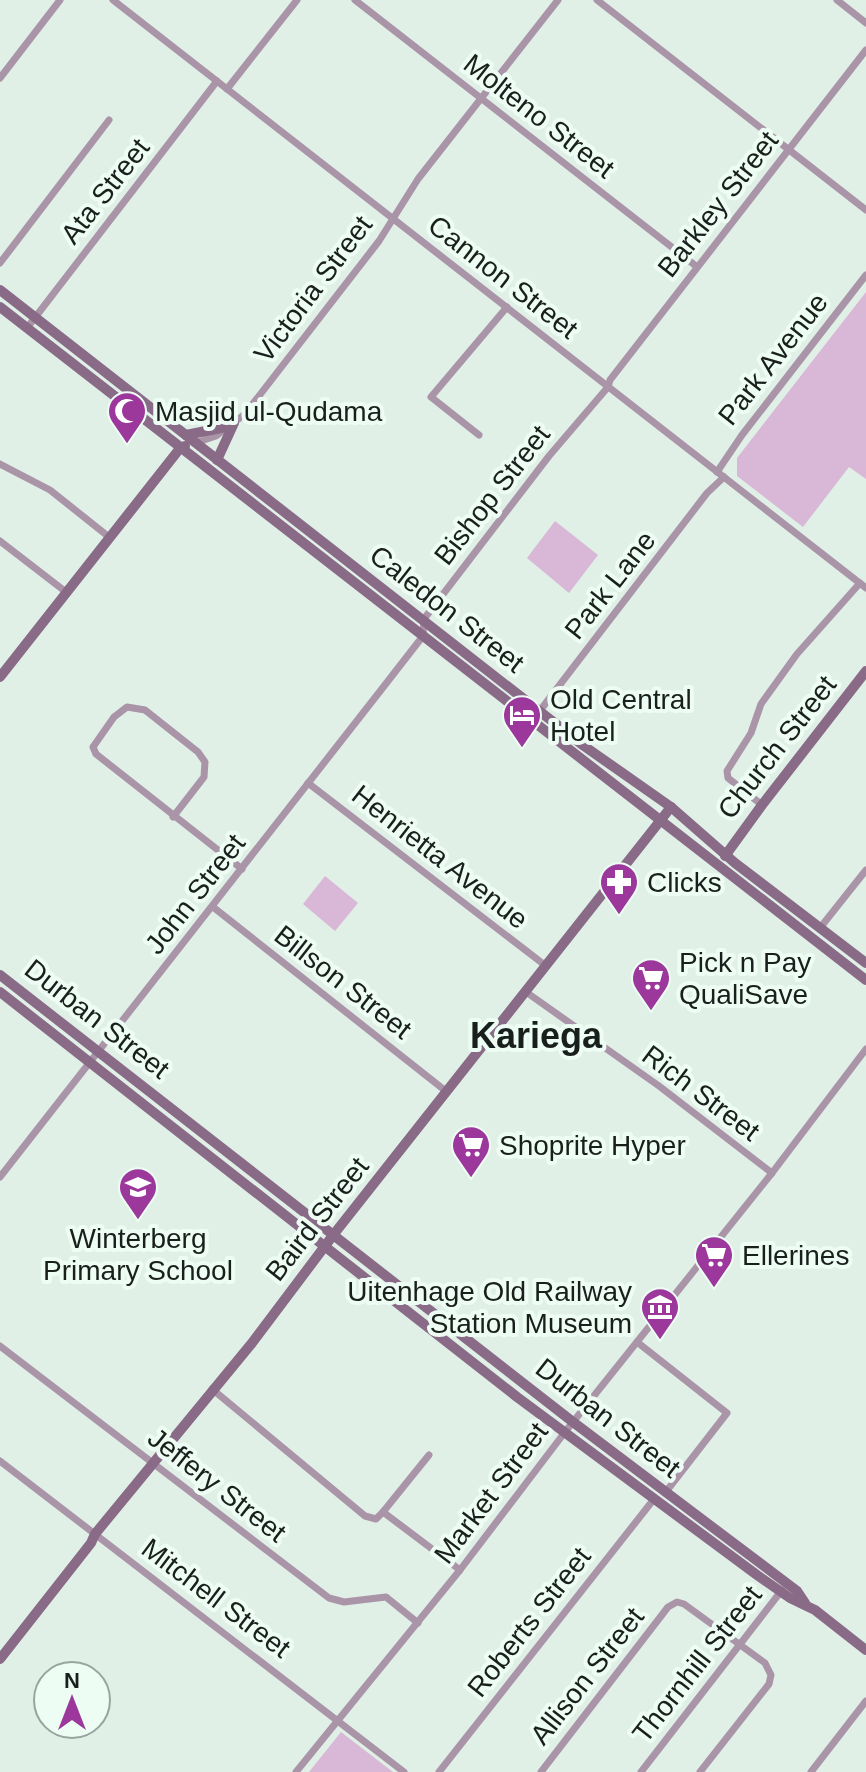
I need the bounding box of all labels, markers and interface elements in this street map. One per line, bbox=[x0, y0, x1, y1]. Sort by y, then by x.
street label: Molteno Street bbox=[458, 48, 620, 184]
street label: Barkley Street bbox=[652, 125, 784, 283]
street label: Ata Street bbox=[54, 132, 156, 250]
street label: Victoria Street bbox=[248, 209, 378, 368]
street label: Cannon Street bbox=[422, 209, 584, 345]
street label: Park Avenue bbox=[712, 287, 834, 431]
mosque icon: Masjid ul-Qudama bbox=[106, 390, 148, 445]
place label: Masjid ul-Qudama bbox=[155, 396, 383, 427]
street label: Bishop Street bbox=[428, 419, 556, 571]
street label: Park Lane bbox=[558, 525, 662, 645]
street label: Caledon Street bbox=[364, 539, 530, 679]
street label: Church Street bbox=[712, 669, 843, 825]
place label: Old Central Hotel bbox=[550, 684, 692, 747]
hotel icon: Old Central Hotel bbox=[501, 694, 543, 749]
street label: Henrietta Avenue bbox=[346, 779, 534, 935]
street label: John Street bbox=[139, 828, 251, 960]
pharmacy icon: Clicks bbox=[598, 861, 640, 916]
place label: Clicks bbox=[647, 867, 722, 898]
street label: Billson Street bbox=[268, 919, 418, 1045]
place label: Pick n Pay QualiSave bbox=[679, 947, 811, 1010]
street label: Durban Street bbox=[19, 953, 175, 1085]
supermarket icon: Pick n Pay QualiSave bbox=[630, 957, 672, 1012]
district label: Kariega bbox=[470, 1015, 603, 1056]
street label: Rich Street bbox=[636, 1039, 766, 1147]
supermarket icon: Shoprite Hyper bbox=[450, 1124, 492, 1179]
place label: Shoprite Hyper bbox=[499, 1130, 686, 1161]
street label: Baird Street bbox=[259, 1151, 375, 1287]
school or university icon: Winterberg Primary School bbox=[117, 1166, 159, 1221]
place label: Winterberg Primary School bbox=[43, 1223, 233, 1286]
supermarket icon: Ellerines bbox=[693, 1234, 735, 1289]
place label: Ellerines bbox=[742, 1240, 849, 1271]
place label: Uitenhage Old Railway Station Museum bbox=[347, 1276, 632, 1339]
museum icon: Uitenhage Old Railway Station Museum bbox=[639, 1286, 681, 1341]
street label: Durban Street bbox=[530, 1352, 686, 1484]
street label: Market Street bbox=[428, 1416, 554, 1569]
street label: Jeffery Street bbox=[142, 1422, 292, 1548]
street label: Mitchell Street bbox=[136, 1532, 296, 1664]
street label: Roberts Street bbox=[461, 1541, 597, 1703]
street label: Thornhill Street bbox=[626, 1579, 768, 1748]
street label: Allison Street bbox=[524, 1601, 650, 1751]
north arrow bbox=[32, 1660, 112, 1740]
text: N bbox=[64, 1668, 80, 1693]

